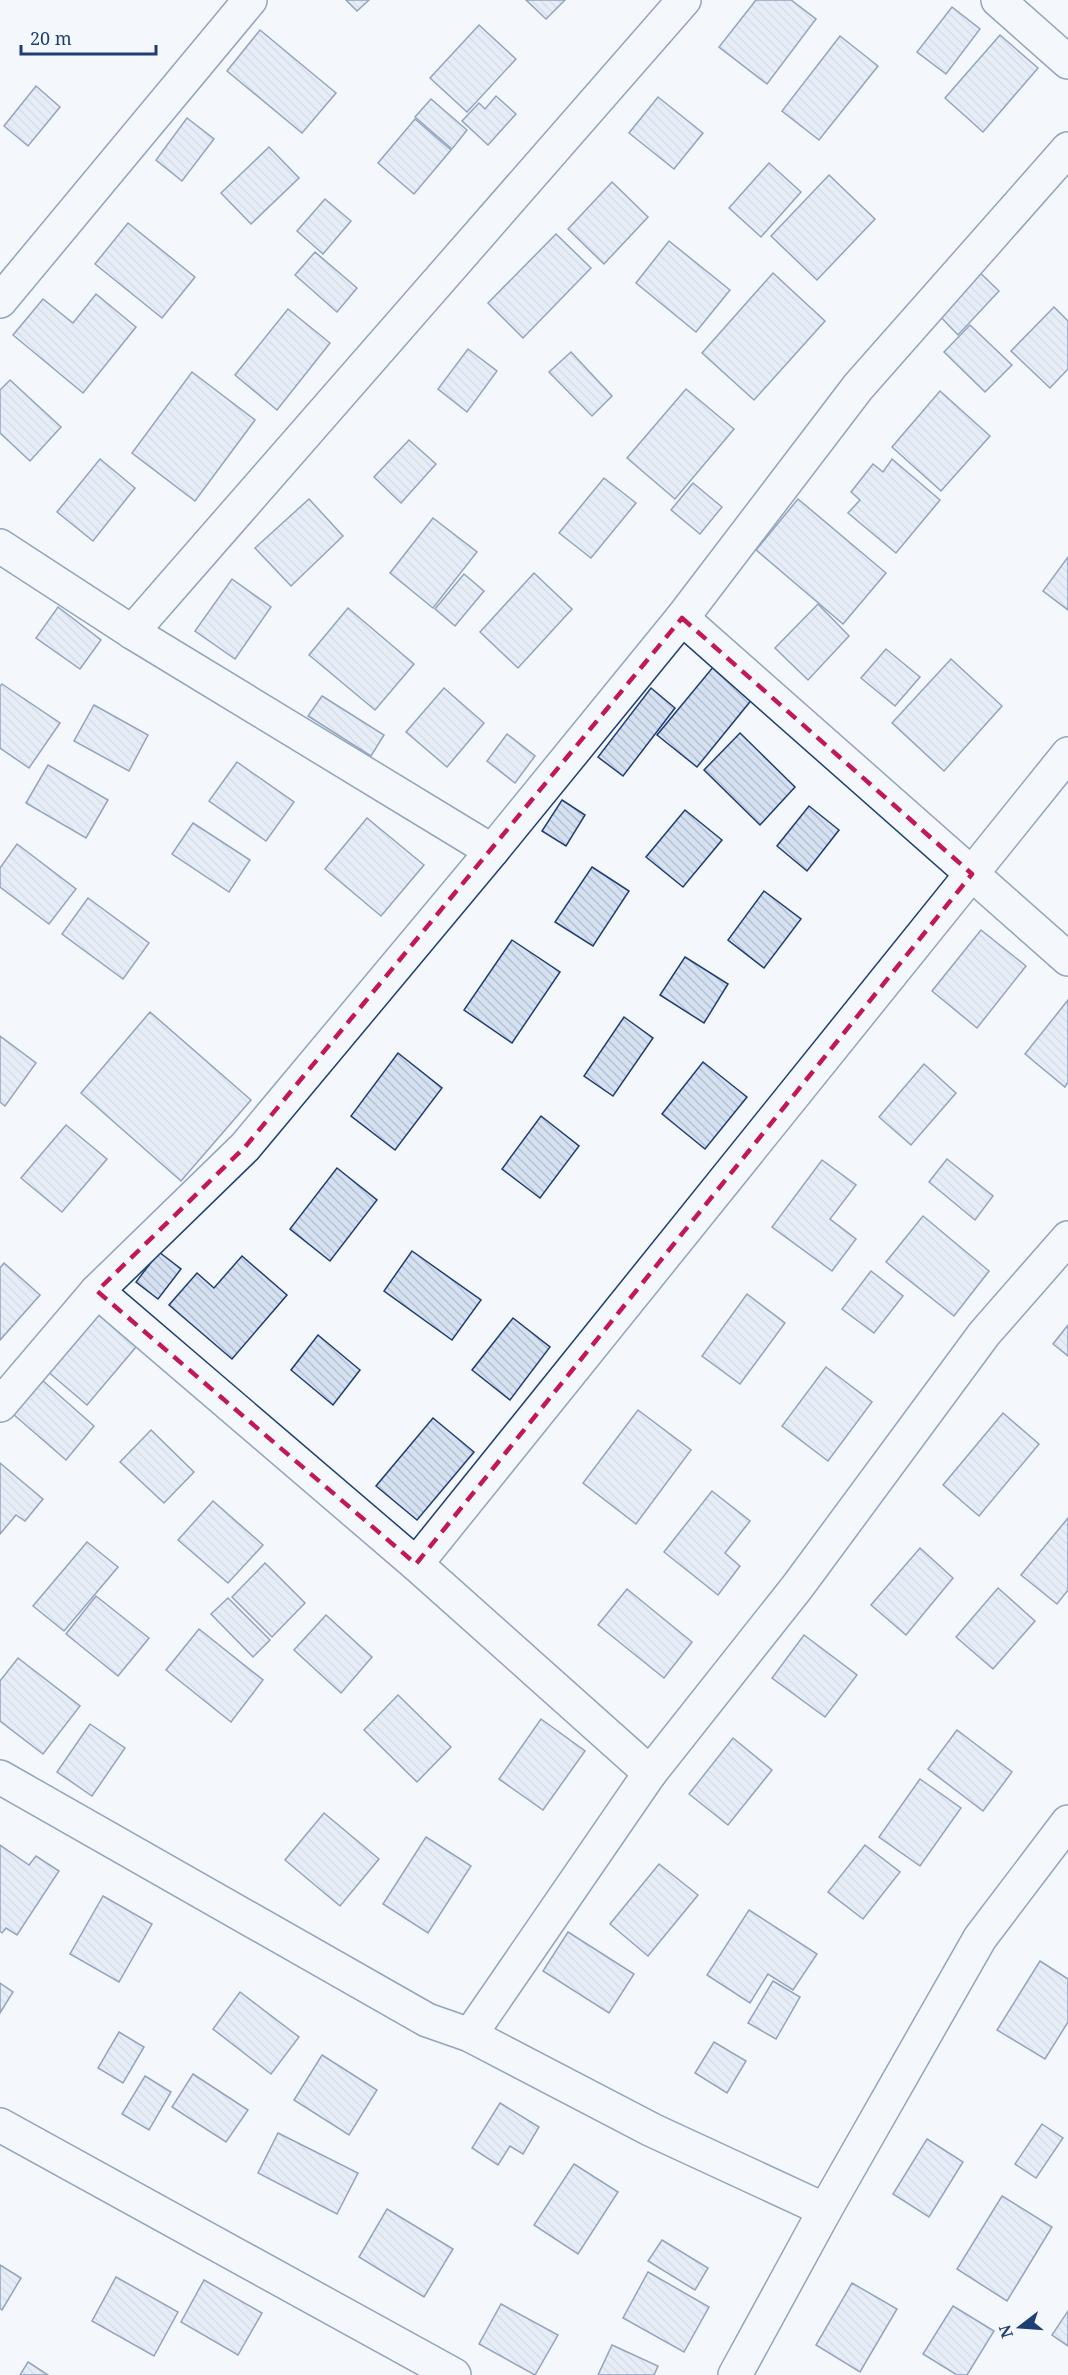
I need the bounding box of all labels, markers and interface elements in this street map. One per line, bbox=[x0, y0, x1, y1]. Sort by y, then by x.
scale bar bbox=[21, 18, 156, 56]
text: 20 m bbox=[30, 26, 72, 50]
north arrow bbox=[990, 2297, 1050, 2357]
text: N bbox=[993, 2322, 1018, 2341]

